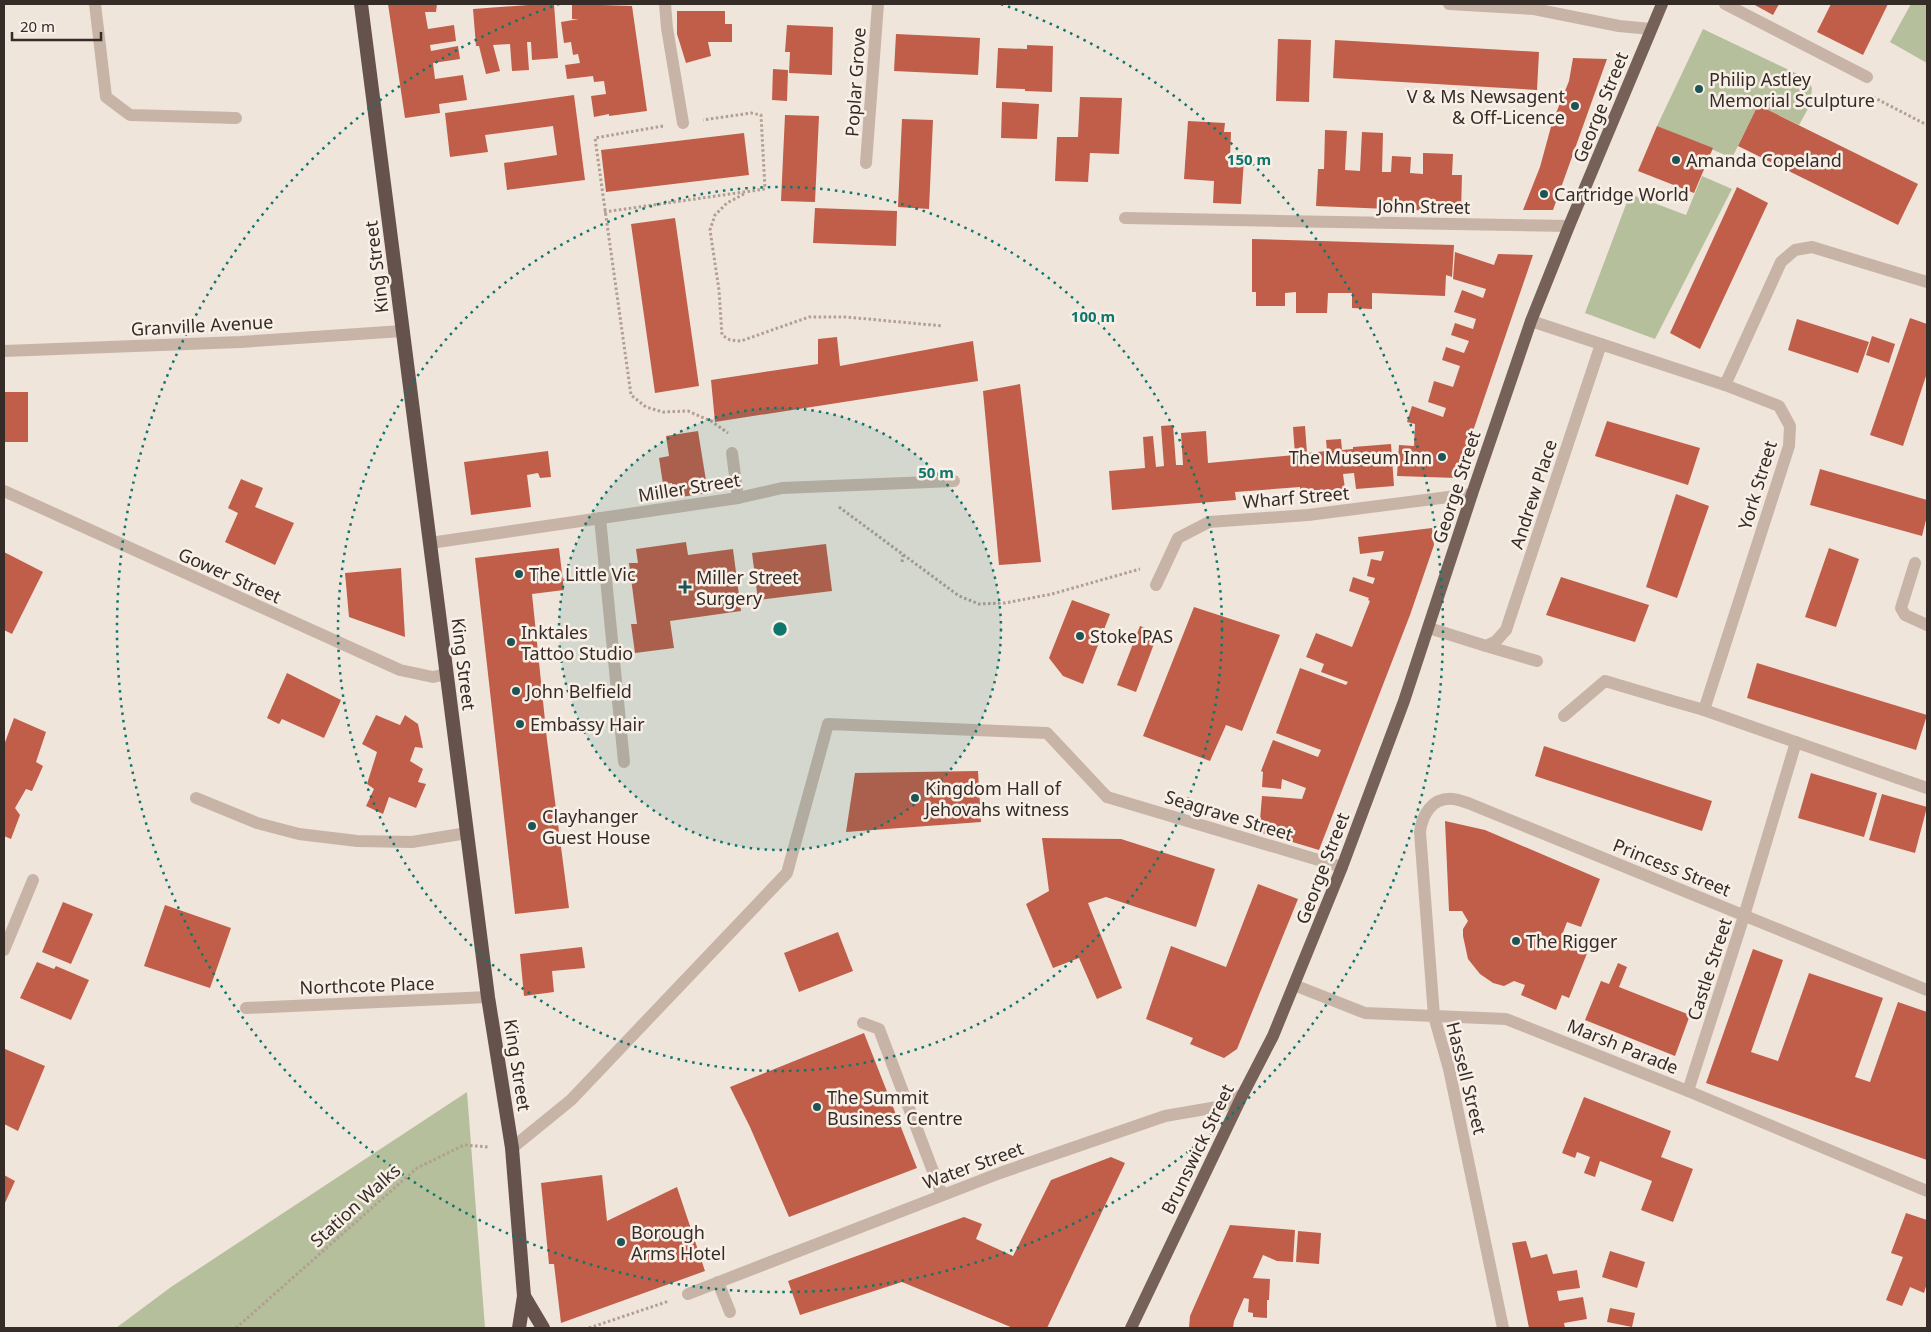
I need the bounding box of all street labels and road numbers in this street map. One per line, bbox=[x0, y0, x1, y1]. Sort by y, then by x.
street label: Poplar Grove bbox=[839, 26, 871, 138]
street label: George Street bbox=[1567, 48, 1633, 166]
street label: John Street bbox=[1375, 193, 1471, 219]
street label: King Street bbox=[358, 219, 394, 315]
street label: Granville Avenue bbox=[130, 309, 274, 341]
street label: George Street bbox=[1426, 427, 1486, 547]
street label: Andrew Place bbox=[1504, 436, 1562, 552]
street label: York Street bbox=[1732, 437, 1782, 533]
street label: Miller Street bbox=[636, 467, 742, 507]
street label: Wharf Street bbox=[1242, 480, 1351, 514]
street label: Gower Street bbox=[175, 542, 286, 609]
street label: King Street bbox=[446, 616, 482, 712]
street label: Seagrave Street bbox=[1162, 784, 1296, 846]
street label: George Street bbox=[1290, 808, 1354, 927]
street label: Princess Street bbox=[1610, 832, 1735, 902]
street label: Castle Street bbox=[1681, 914, 1737, 1023]
street label: Northcote Place bbox=[299, 971, 435, 999]
street label: Marsh Parade bbox=[1564, 1013, 1682, 1079]
street label: King Street bbox=[499, 1017, 537, 1113]
street label: Hassell Street bbox=[1441, 1019, 1493, 1137]
street label: Brunswick Street bbox=[1155, 1079, 1239, 1218]
street label: Water Street bbox=[919, 1136, 1027, 1194]
street label: Station Walks bbox=[305, 1158, 405, 1252]

